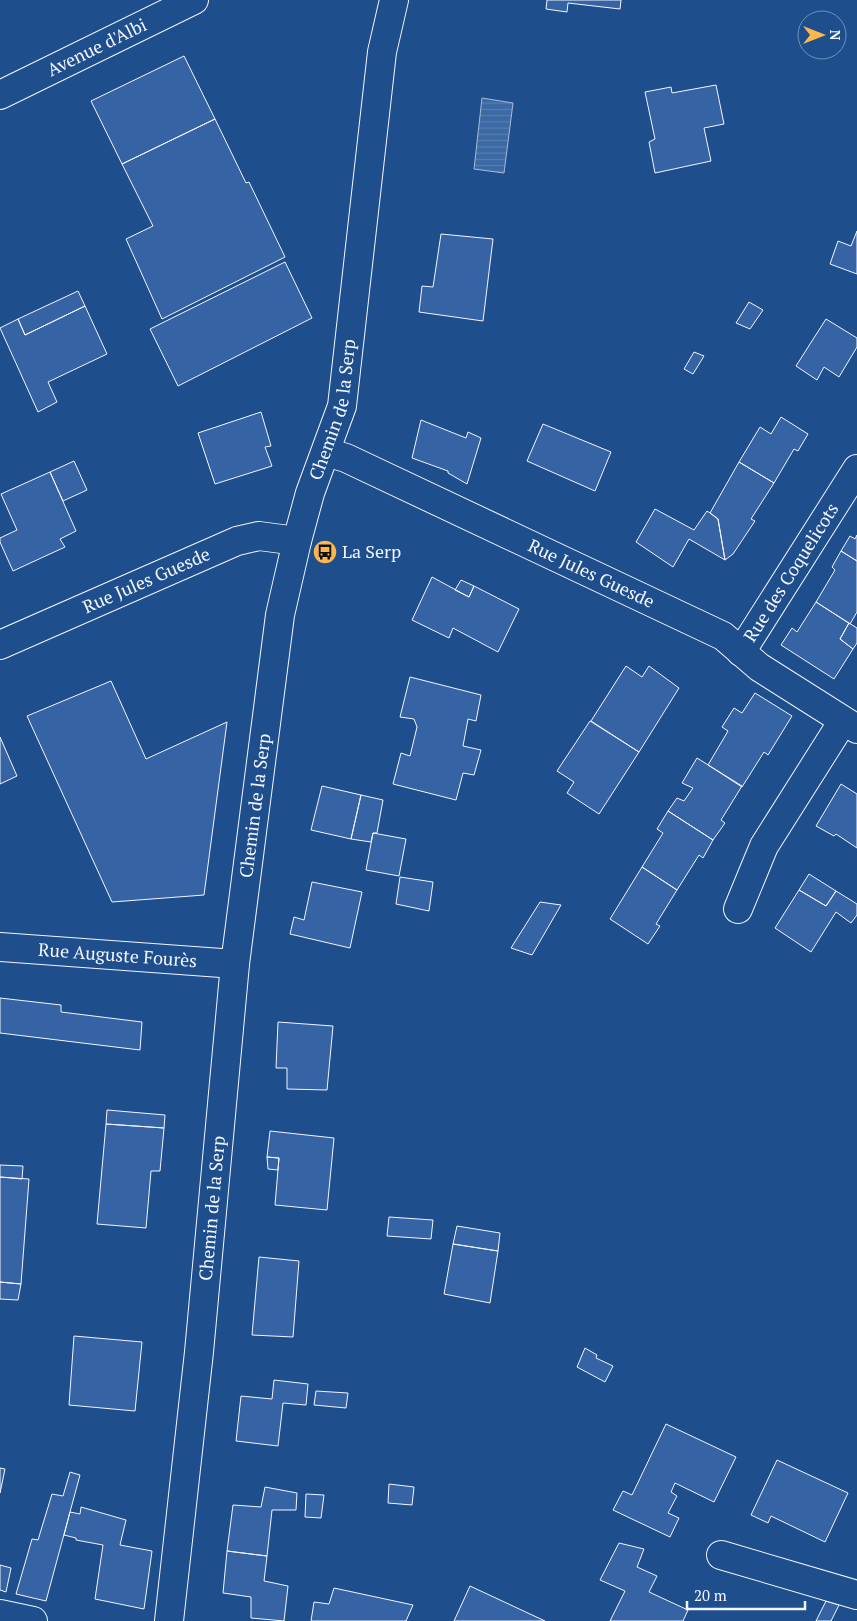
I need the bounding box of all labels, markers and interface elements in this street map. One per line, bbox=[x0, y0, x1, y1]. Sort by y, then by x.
north arrow bbox=[797, 10, 847, 60]
street label: Avenue d'Albi bbox=[43, 12, 150, 81]
text: N bbox=[826, 30, 845, 41]
street label: Chemin de la Serp bbox=[303, 338, 360, 483]
street label: Rue des Coquelicots bbox=[737, 498, 843, 646]
street label: Rue Jules Guesde bbox=[525, 533, 659, 613]
bus stop icon: La Serp bbox=[312, 539, 338, 565]
place label: La Serp bbox=[342, 539, 401, 563]
street label: Rue Jules Guesde bbox=[79, 541, 214, 618]
street label: Chemin de la Serp bbox=[233, 732, 276, 879]
street label: Rue Auguste Fourès bbox=[38, 937, 198, 972]
street label: Chemin de la Serp bbox=[193, 1135, 230, 1282]
scale bar bbox=[687, 1578, 804, 1610]
text: 20 m bbox=[694, 1585, 727, 1605]

